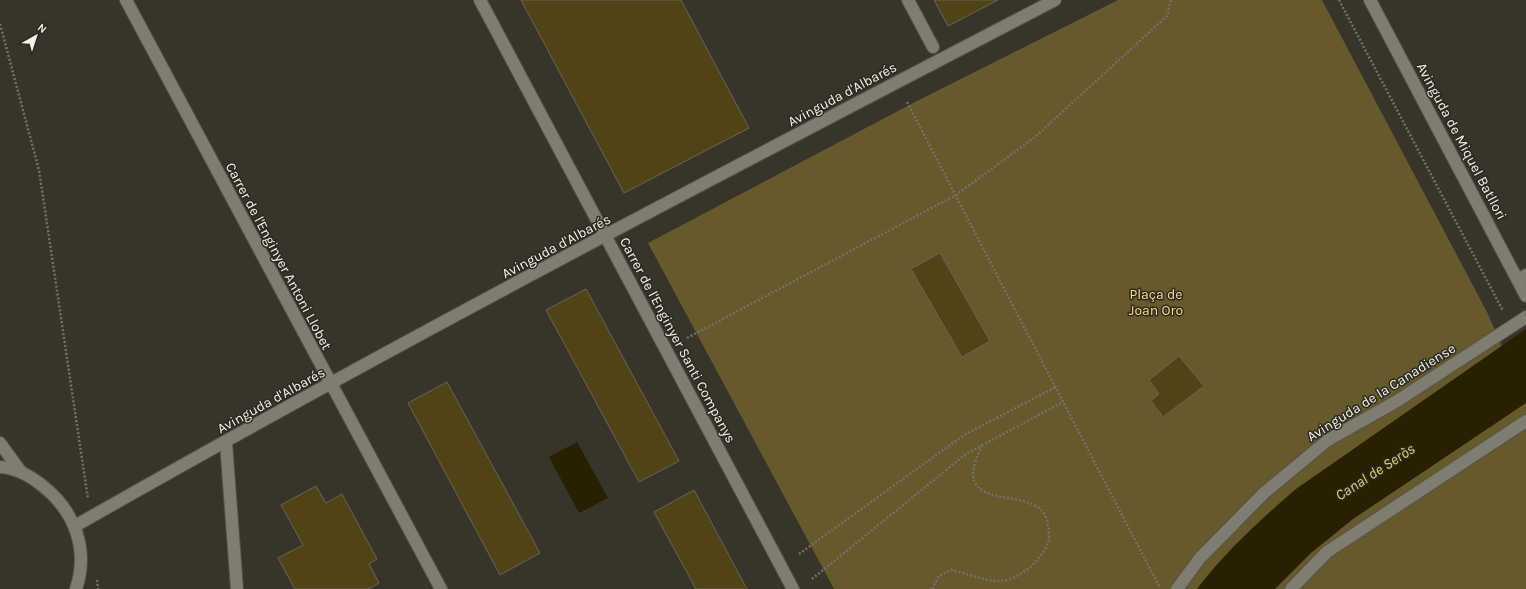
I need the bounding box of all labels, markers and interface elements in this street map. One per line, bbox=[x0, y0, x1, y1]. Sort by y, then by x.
north arrow bbox=[16, 16, 56, 56]
text: N bbox=[35, 21, 49, 36]
street label: Avinguda d'Albarés bbox=[785, 59, 900, 130]
street label: Avinguda de Miquel Batllori bbox=[1413, 60, 1510, 223]
street label: Carrer de l'Enginyer Antoni Llobet bbox=[222, 160, 335, 353]
street label: Avinguda d'Albarés bbox=[499, 211, 614, 282]
street label: Carrer de l'Enginyer Santi Companys bbox=[616, 234, 739, 446]
park label: Plaça de Joan Oro bbox=[1129, 286, 1183, 319]
street label: Avinguda de la Canadiense bbox=[1304, 340, 1459, 445]
street label: Avinguda d'Albarés bbox=[214, 364, 328, 437]
water label: Canal de Seròs bbox=[1332, 440, 1418, 504]

